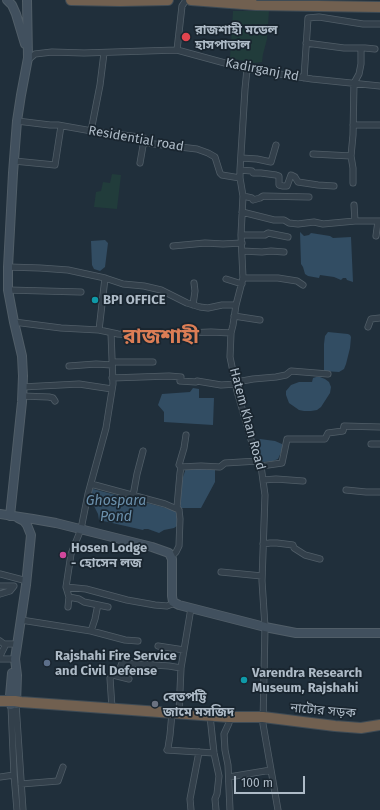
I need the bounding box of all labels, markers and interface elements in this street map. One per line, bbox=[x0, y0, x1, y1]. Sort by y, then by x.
place label: রাজশাহী মডেল হাসপাতাল bbox=[195, 22, 278, 53]
marker: রাজশাহী মডেল হাসপাতাল bbox=[180, 31, 192, 43]
street label: Kadirganj Rd bbox=[224, 55, 300, 85]
street label: Residential road bbox=[87, 123, 185, 155]
place label: BPI OFFICE bbox=[103, 292, 165, 308]
marker: BPI OFFICE bbox=[90, 295, 100, 305]
district label: রাজশাহী bbox=[123, 324, 199, 350]
street label: Hatem Khan Road bbox=[226, 366, 268, 472]
water label: Ghospara Pond bbox=[86, 493, 146, 526]
place label: Hosen Lodge - হোসেন লজ bbox=[71, 540, 147, 571]
marker: Hosen Lodge - হোসেন লজ bbox=[58, 550, 68, 560]
place label: Rajshahi Fire Service and Civil Defense bbox=[55, 648, 177, 679]
marker: Rajshahi Fire Service and Civil Defense bbox=[42, 658, 52, 668]
place label: Varendra Research Museum, Rajshahi bbox=[252, 665, 362, 696]
marker: Varendra Research Museum, Rajshahi bbox=[239, 675, 249, 685]
place label: বেতপট্টি জামে মসজিদ bbox=[163, 689, 234, 720]
marker: বেতপট্টি জামে মসজিদ bbox=[150, 699, 160, 709]
street label: নাটোর সড়ক bbox=[290, 700, 356, 722]
scale bar bbox=[236, 768, 307, 794]
text: 100 m bbox=[241, 776, 273, 790]

